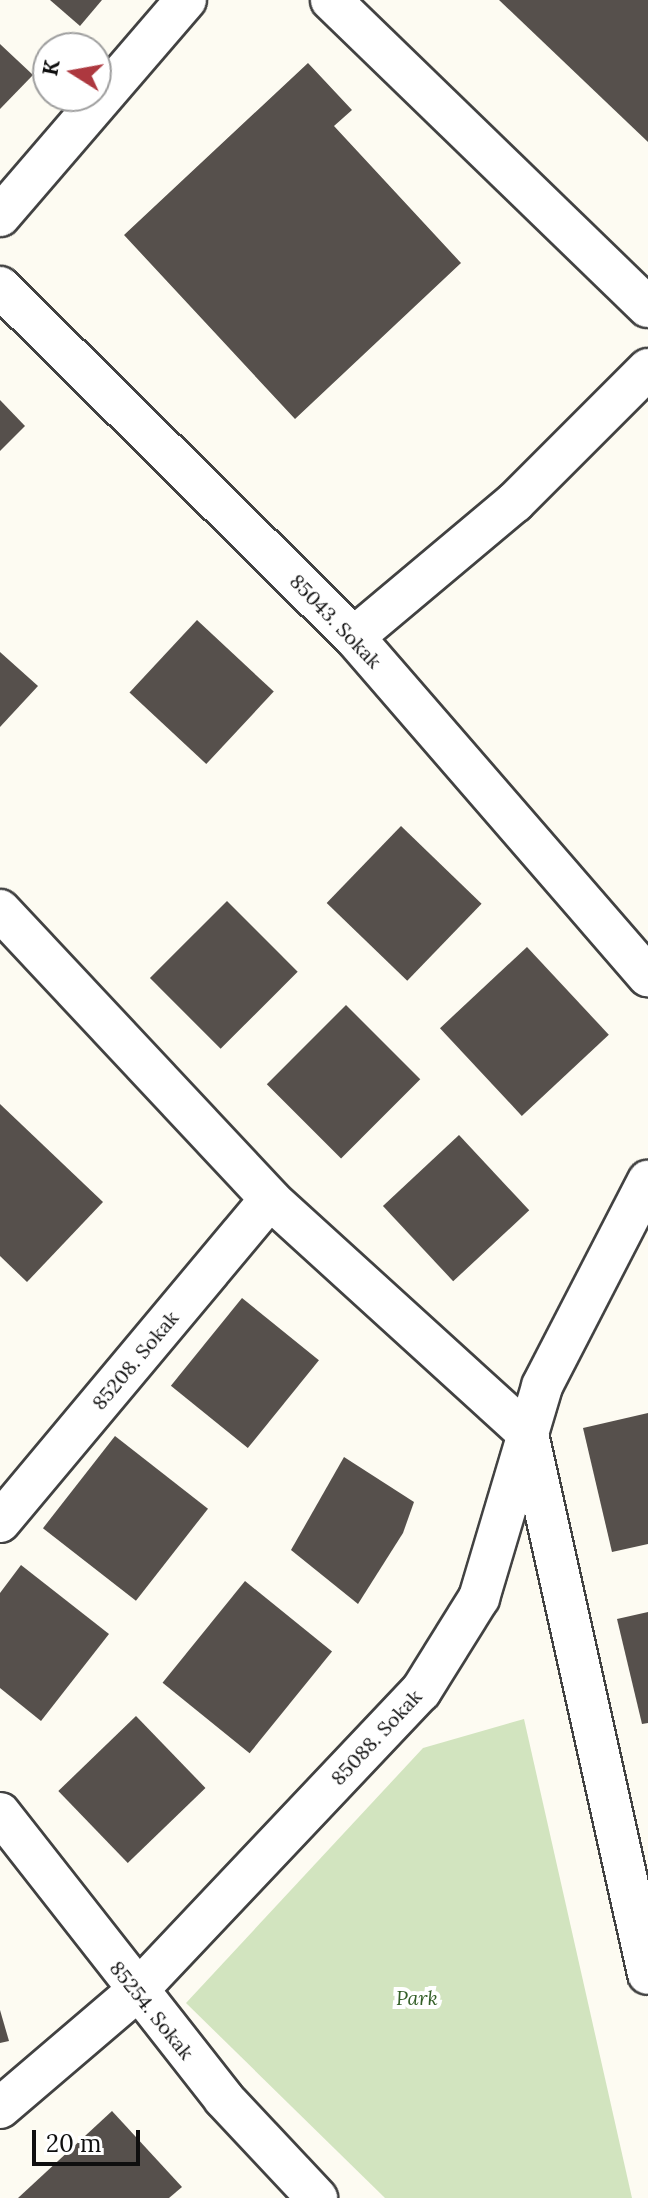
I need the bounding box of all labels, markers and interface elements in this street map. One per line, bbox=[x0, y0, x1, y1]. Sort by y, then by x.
north arrow bbox=[32, 32, 112, 112]
text: K bbox=[35, 57, 66, 78]
street label: 85043. Sokak bbox=[285, 569, 387, 673]
street label: 85208. Sokak bbox=[87, 1306, 183, 1414]
street label: 85088. Sokak bbox=[326, 1684, 426, 1790]
street label: 85254. Sokak bbox=[105, 1956, 199, 2064]
park label: Park bbox=[396, 1985, 438, 2009]
scale bar bbox=[36, 2114, 144, 2164]
text: 20 m bbox=[46, 2128, 102, 2159]

